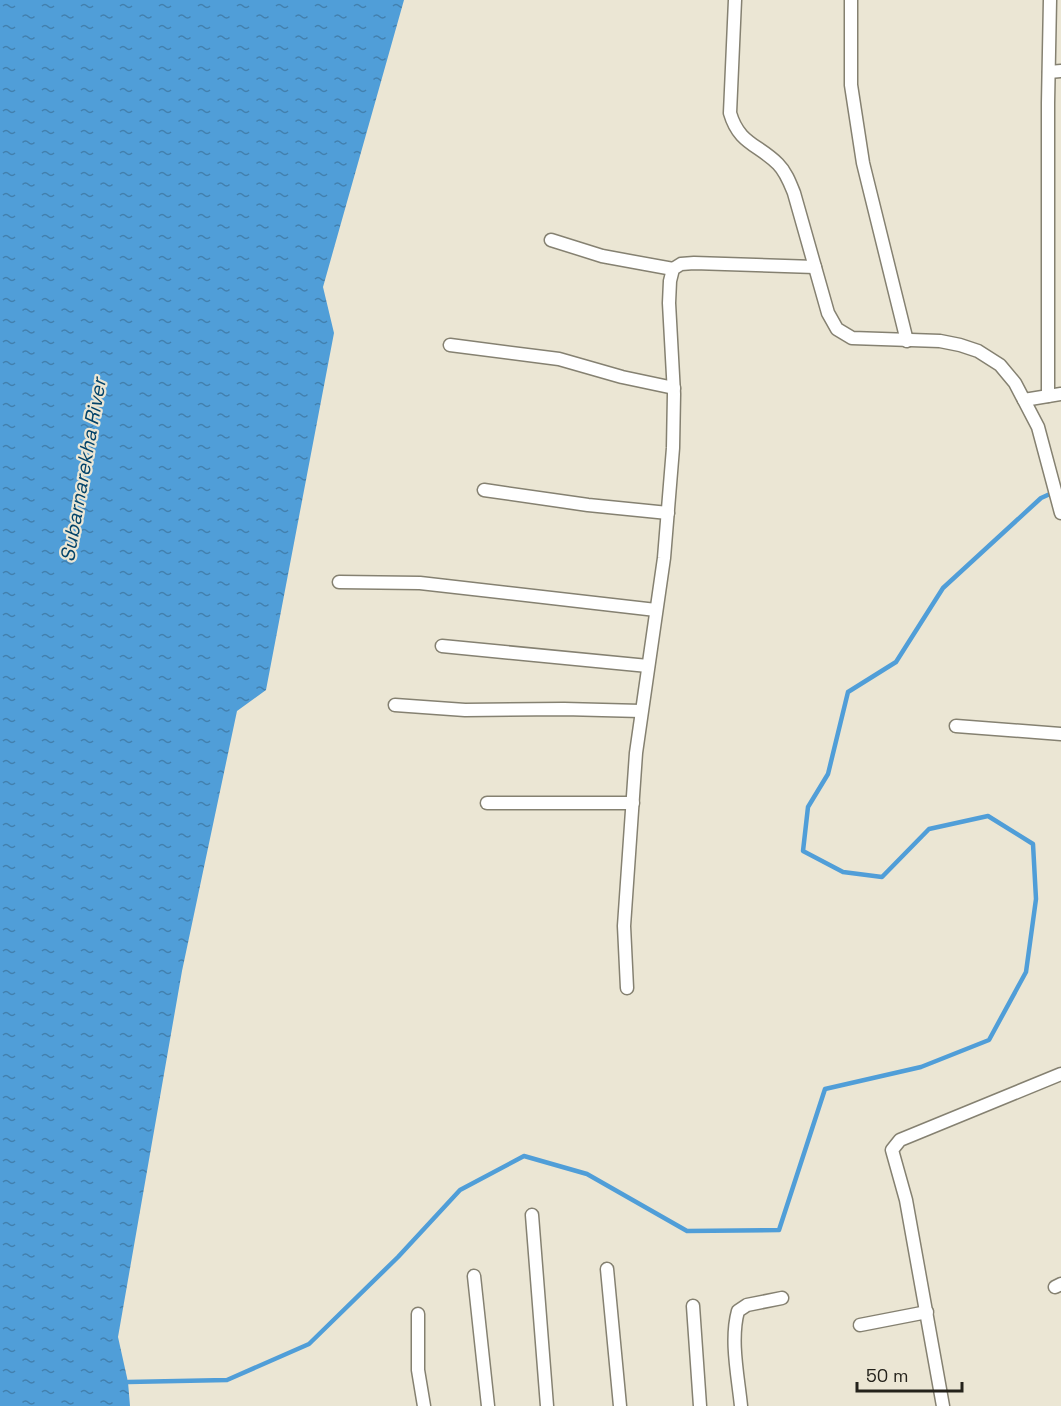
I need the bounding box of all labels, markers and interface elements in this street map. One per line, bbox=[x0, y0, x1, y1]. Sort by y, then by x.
water label: Subarnarekha River bbox=[54, 374, 112, 564]
scale bar bbox=[857, 1355, 962, 1393]
text: 50 m bbox=[866, 1364, 908, 1387]

